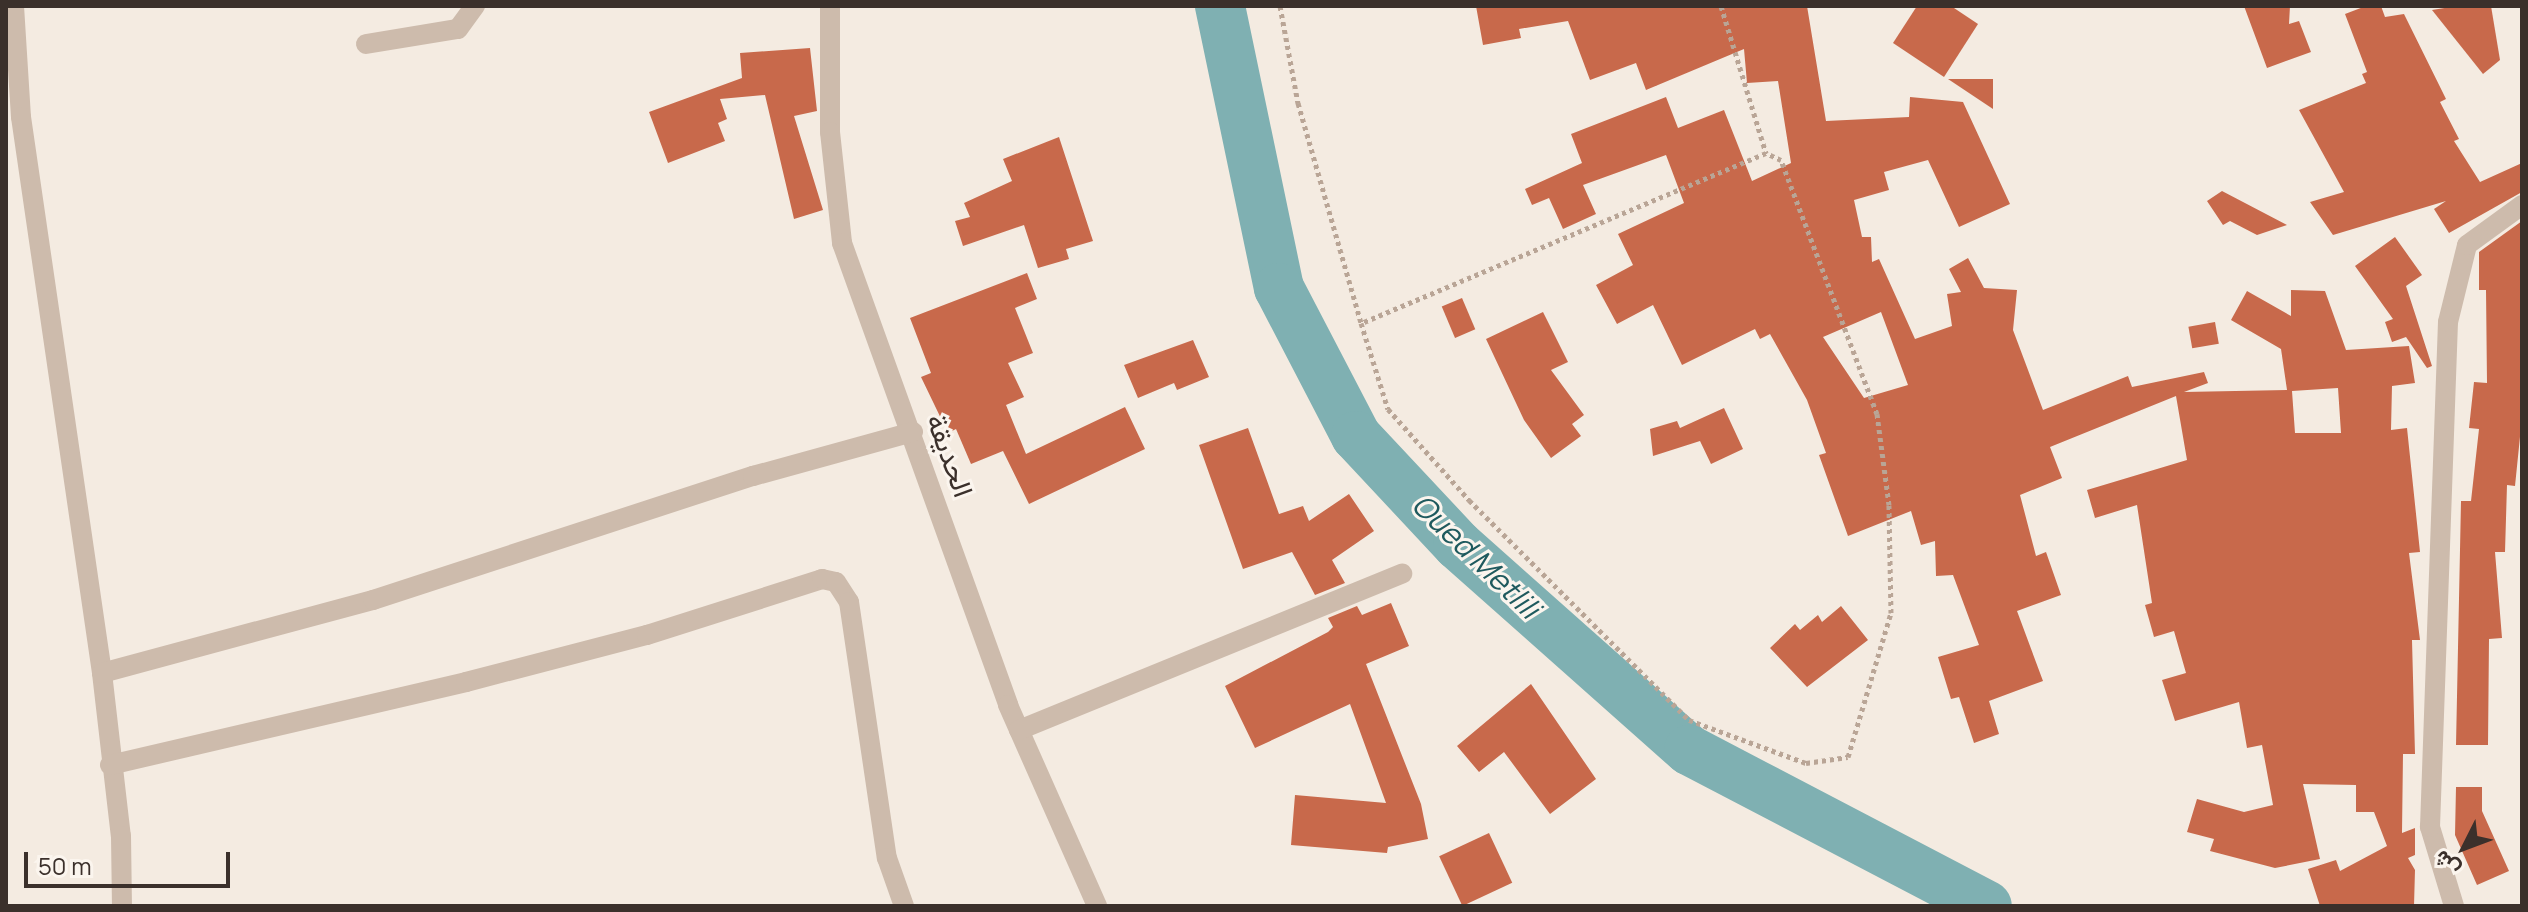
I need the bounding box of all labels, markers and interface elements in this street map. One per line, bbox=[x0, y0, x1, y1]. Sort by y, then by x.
street label: الحديقة bbox=[921, 409, 981, 501]
water label: Oued Metlili bbox=[1405, 486, 1547, 626]
north arrow bbox=[2424, 808, 2504, 888]
scale bar bbox=[28, 836, 234, 886]
text: ش bbox=[2426, 844, 2466, 884]
text: 50 m bbox=[38, 849, 92, 882]

